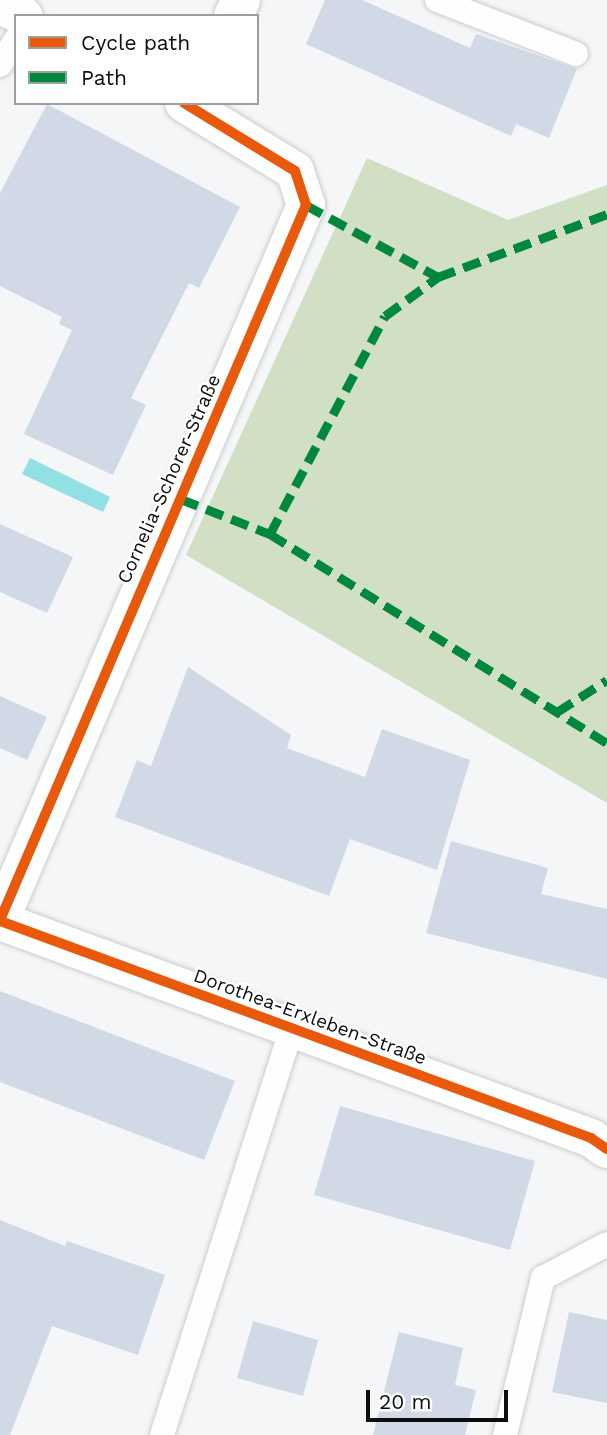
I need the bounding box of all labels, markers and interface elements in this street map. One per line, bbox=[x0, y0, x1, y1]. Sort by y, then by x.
legend bbox=[14, 14, 259, 105]
text: Cycle path bbox=[81, 30, 190, 55]
text: Path bbox=[81, 65, 127, 90]
street label: Cornelia-Schorer-Straße bbox=[113, 371, 225, 587]
street label: Dorothea-Erxleben-Straße bbox=[190, 964, 430, 1070]
scale bar bbox=[369, 1376, 511, 1420]
text: 20 m bbox=[379, 1389, 431, 1414]

